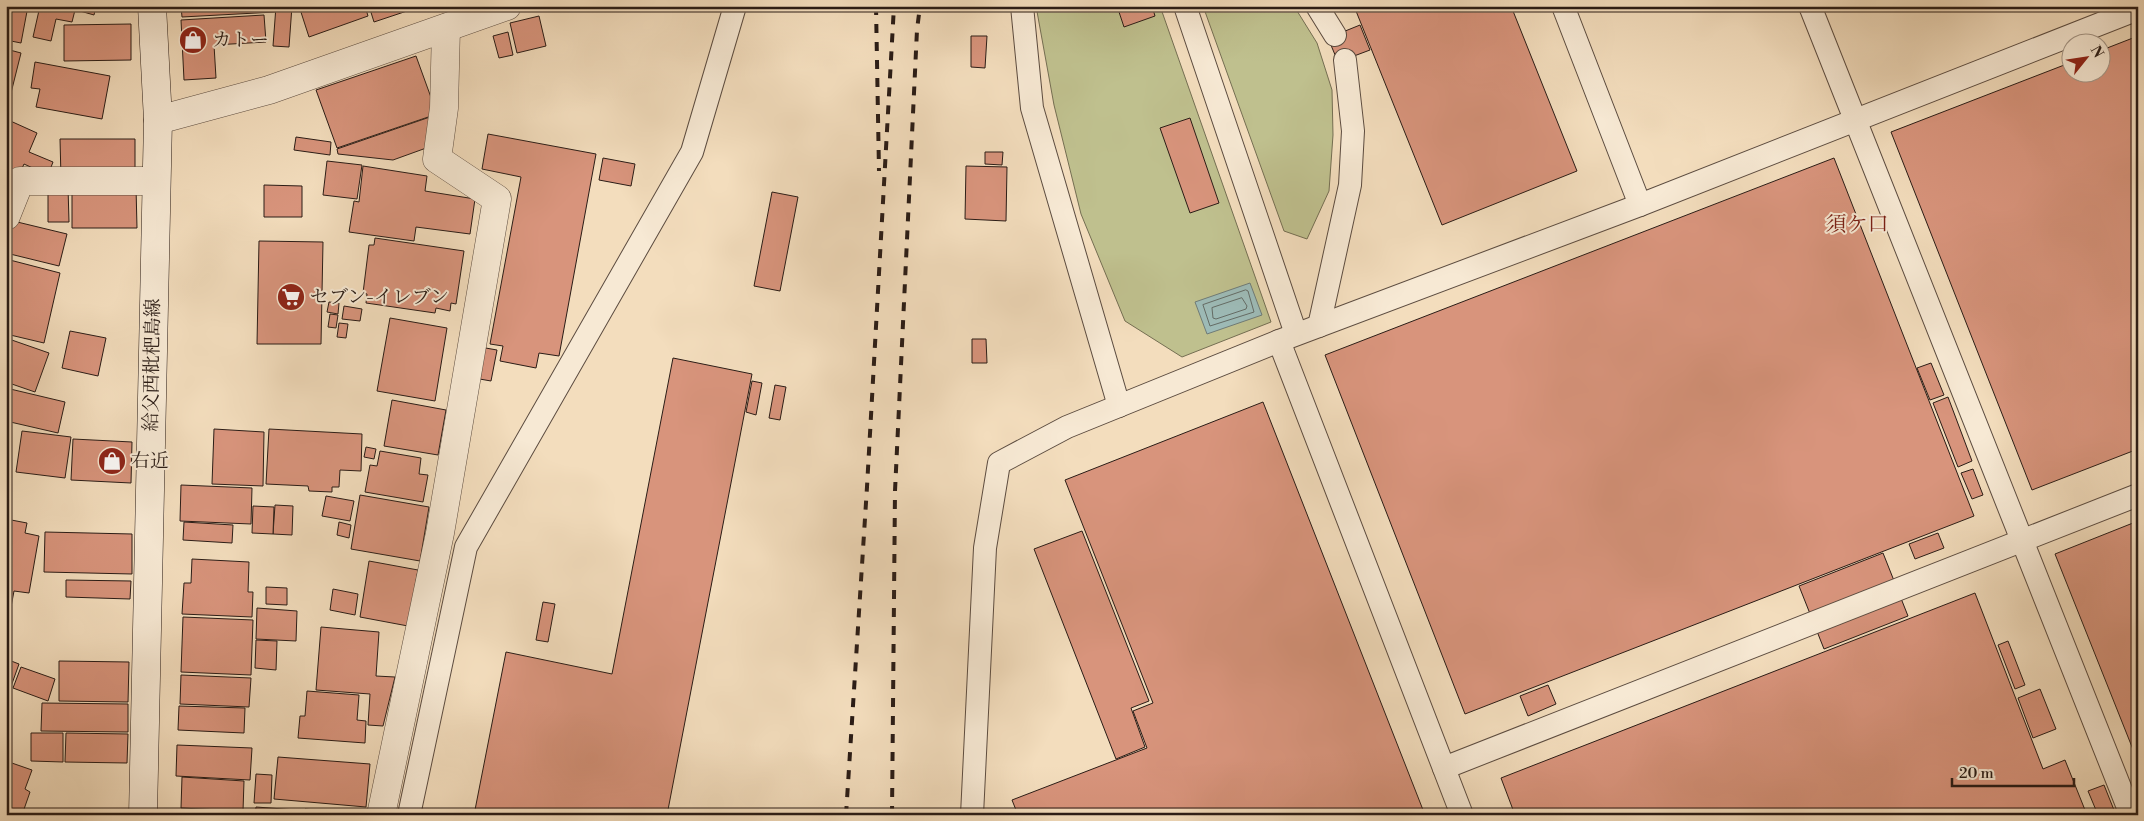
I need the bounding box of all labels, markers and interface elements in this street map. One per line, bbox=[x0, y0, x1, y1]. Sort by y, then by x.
shop icon: カトー bbox=[178, 25, 208, 55]
place label: カトー bbox=[212, 28, 269, 52]
north arrow bbox=[2062, 32, 2112, 82]
text: N bbox=[2086, 43, 2107, 61]
district label: 須ケ口 bbox=[1826, 212, 1889, 238]
supermarket icon: セブン-イレブン bbox=[276, 282, 306, 312]
place label: セブン-イレブン bbox=[310, 285, 449, 309]
street label: 給父西枇杷島線 bbox=[139, 298, 165, 432]
shop icon: 右近 bbox=[97, 446, 127, 476]
place label: 右近 bbox=[131, 449, 169, 473]
scale bar bbox=[1952, 756, 2074, 788]
text: 20 m bbox=[1959, 764, 1994, 783]

